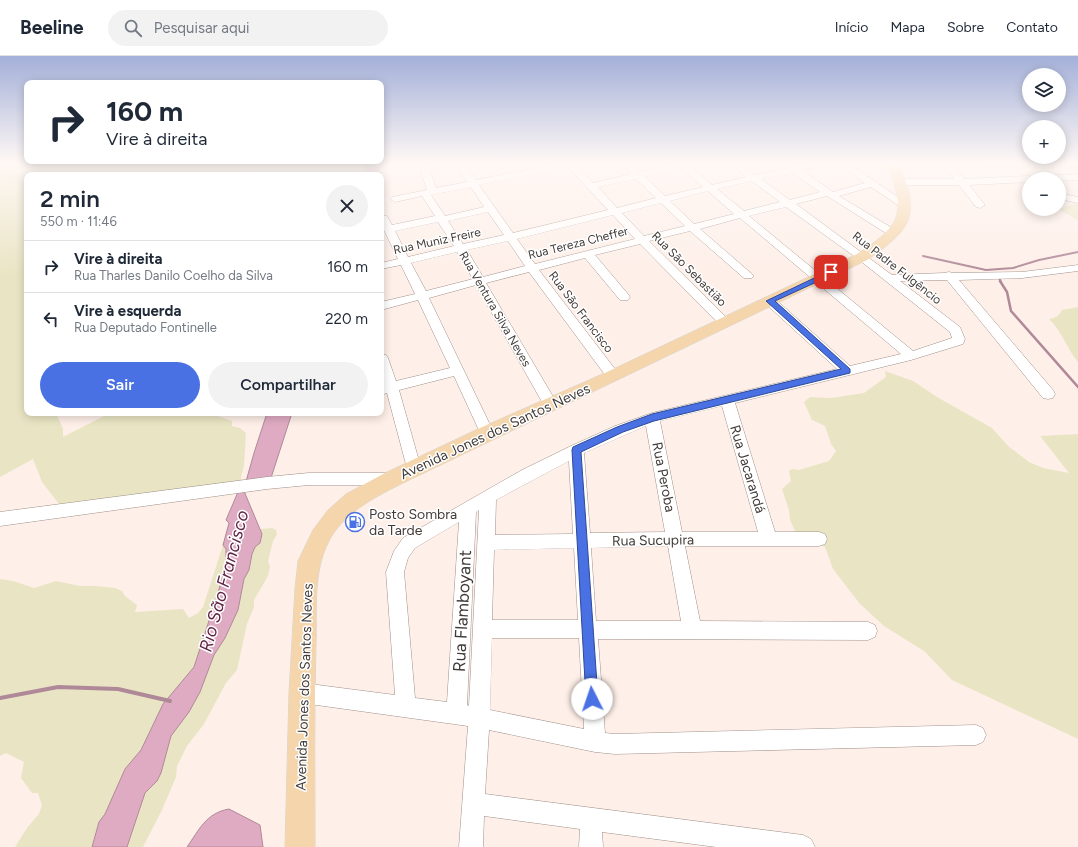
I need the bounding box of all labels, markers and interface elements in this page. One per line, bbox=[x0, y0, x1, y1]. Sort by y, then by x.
search box bbox=[108, 10, 388, 46]
text: Beeline bbox=[20, 16, 84, 39]
icon: search bbox=[122, 17, 144, 39]
text: Pesquisar aqui bbox=[154, 19, 249, 37]
text: Início bbox=[835, 19, 868, 36]
text: Mapa bbox=[890, 19, 925, 36]
text: Sobre bbox=[947, 19, 984, 36]
text: Contato bbox=[1006, 19, 1058, 36]
map controls bbox=[1022, 68, 1066, 216]
button: layers bbox=[1022, 68, 1066, 112]
text: 160 m bbox=[106, 94, 183, 128]
icon: right bbox=[40, 96, 92, 148]
button: + bbox=[1022, 120, 1066, 164]
text: Vire à direita bbox=[106, 128, 207, 150]
button: − bbox=[1022, 172, 1066, 216]
text: 2 min bbox=[40, 184, 100, 213]
button: close bbox=[326, 185, 368, 227]
text: 550 m · 11:46 bbox=[40, 214, 117, 229]
street label: Rua Tereza Cheffer bbox=[527, 224, 629, 262]
street label: Rua Muniz Freire bbox=[392, 225, 482, 257]
street label: Rua São Sebastião bbox=[649, 229, 729, 309]
street label: Rua Padre Fulgêncio bbox=[850, 229, 944, 307]
street label: Rua Ventura Silva Neves bbox=[456, 249, 534, 369]
text: Vire à direita bbox=[74, 250, 163, 268]
pin bbox=[814, 255, 848, 289]
icon: right bbox=[40, 256, 62, 278]
text: 160 m bbox=[327, 258, 368, 276]
icon: arrive bbox=[820, 261, 842, 283]
text: Rua Tharles Danilo Coelho da Silva bbox=[74, 268, 273, 283]
street label: Rua São Francisco bbox=[546, 269, 616, 355]
text: Vire à esquerda bbox=[74, 302, 181, 320]
icon: left bbox=[40, 308, 62, 330]
text: 220 m bbox=[325, 310, 368, 328]
text: Rua Deputado Fontinelle bbox=[74, 320, 217, 335]
button: Sair bbox=[40, 362, 200, 408]
button: Compartilhar bbox=[208, 362, 368, 408]
street label: Avenida Jones dos Santos Neves bbox=[398, 380, 593, 483]
street label: Rua Jacarandá bbox=[726, 423, 769, 515]
street label: Rua Peroba bbox=[648, 441, 679, 514]
place label: Posto Sombra da Tarde bbox=[369, 506, 457, 539]
water label: Rio São Francisco bbox=[194, 508, 254, 654]
fuel station icon: Posto Sombra da Tarde bbox=[344, 511, 366, 533]
street label: Rua Sucupira bbox=[612, 531, 694, 550]
street label: Rua Flamboyant bbox=[449, 550, 475, 672]
street label: Avenida Jones dos Santos Neves bbox=[292, 583, 317, 791]
position arrow bbox=[571, 678, 613, 720]

